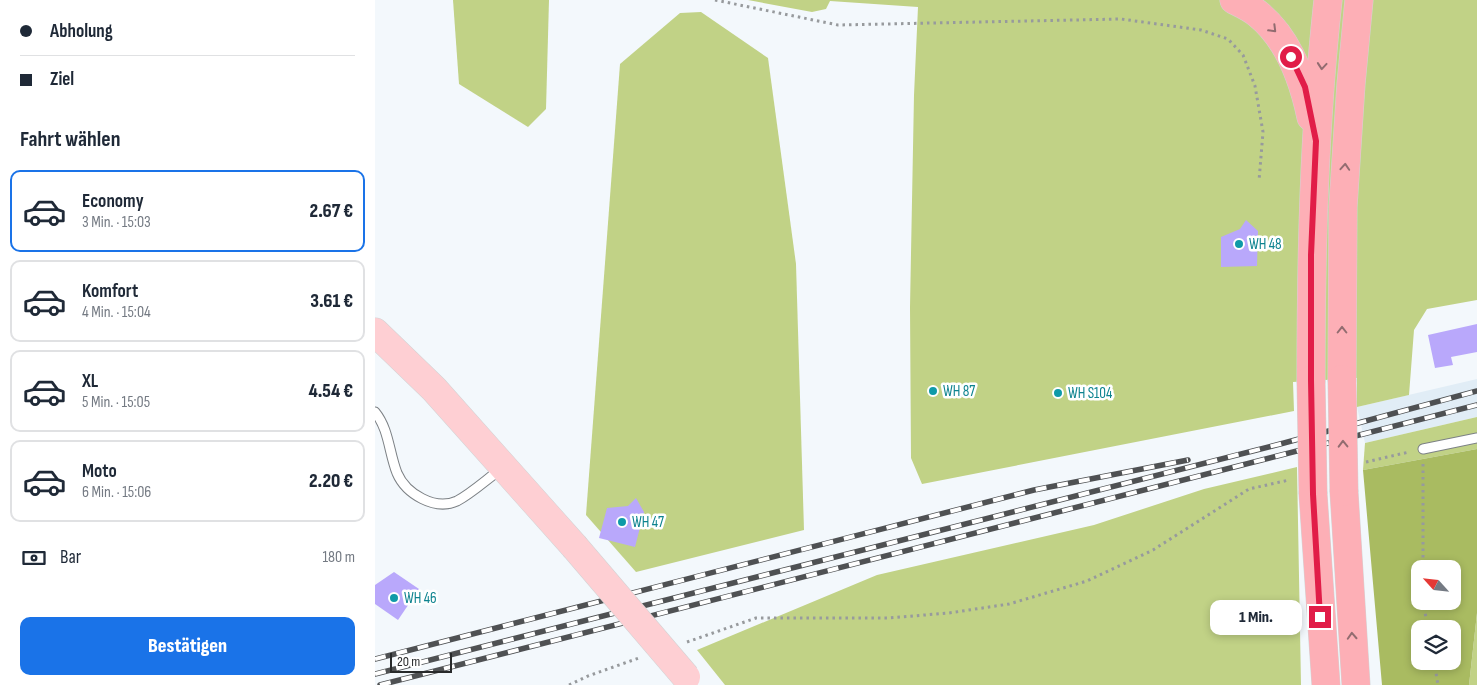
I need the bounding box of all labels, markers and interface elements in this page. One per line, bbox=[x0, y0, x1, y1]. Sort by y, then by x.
text: Abholung bbox=[50, 20, 113, 43]
one-way arrow bbox=[1267, 23, 1276, 32]
route start bbox=[1280, 46, 1302, 68]
one-way arrow bbox=[1317, 62, 1328, 70]
text: Ziel bbox=[50, 68, 74, 91]
text: Fahrt wählen bbox=[20, 126, 121, 153]
one-way arrow bbox=[1340, 163, 1351, 171]
icon: car bbox=[22, 189, 67, 234]
text: Economy bbox=[82, 190, 144, 213]
text: 2.67 € bbox=[310, 200, 353, 223]
text: 3 Min. · 15:03 bbox=[82, 213, 151, 232]
place label: WH 48 bbox=[1249, 235, 1282, 254]
marker: WH 48 bbox=[1233, 238, 1245, 250]
icon: car bbox=[22, 279, 67, 324]
text: Komfort bbox=[82, 280, 138, 303]
text: 3.61 € bbox=[310, 290, 353, 313]
text: 4 Min. · 15:04 bbox=[82, 303, 151, 322]
one-way arrow bbox=[1337, 326, 1347, 334]
icon: car bbox=[22, 369, 67, 414]
text: XL bbox=[82, 370, 98, 393]
text: 4.54 € bbox=[308, 380, 353, 403]
place label: WH 87 bbox=[943, 382, 975, 401]
place label: WH S104 bbox=[1068, 384, 1112, 403]
marker: WH 87 bbox=[927, 385, 939, 397]
marker: WH S104 bbox=[1052, 387, 1064, 399]
text: 5 Min. · 15:05 bbox=[82, 393, 150, 412]
one-way arrow bbox=[1338, 439, 1348, 447]
icon: car bbox=[22, 459, 67, 504]
text: Moto bbox=[82, 460, 117, 483]
text: 2.20 € bbox=[309, 470, 353, 493]
text: 6 Min. · 15:06 bbox=[82, 483, 151, 502]
place label: WH 47 bbox=[632, 513, 664, 532]
marker: WH 47 bbox=[616, 516, 628, 528]
icon: cash bbox=[20, 544, 48, 572]
text: Bar bbox=[60, 546, 81, 569]
text: 180 m bbox=[322, 548, 355, 567]
north arrow bbox=[1411, 560, 1461, 610]
map controls bbox=[1411, 560, 1461, 670]
place label: WH 46 bbox=[404, 589, 437, 608]
marker: WH 46 bbox=[388, 592, 400, 604]
callout: 1 Min. bbox=[1210, 600, 1303, 634]
route end bbox=[1309, 606, 1331, 628]
text: 1 Min. bbox=[1239, 608, 1273, 627]
button: Bestätigen bbox=[20, 617, 355, 675]
button: layers bbox=[1411, 620, 1461, 670]
one-way arrow bbox=[1346, 632, 1357, 640]
scale bar bbox=[390, 650, 453, 673]
text: 20 m bbox=[397, 653, 420, 670]

